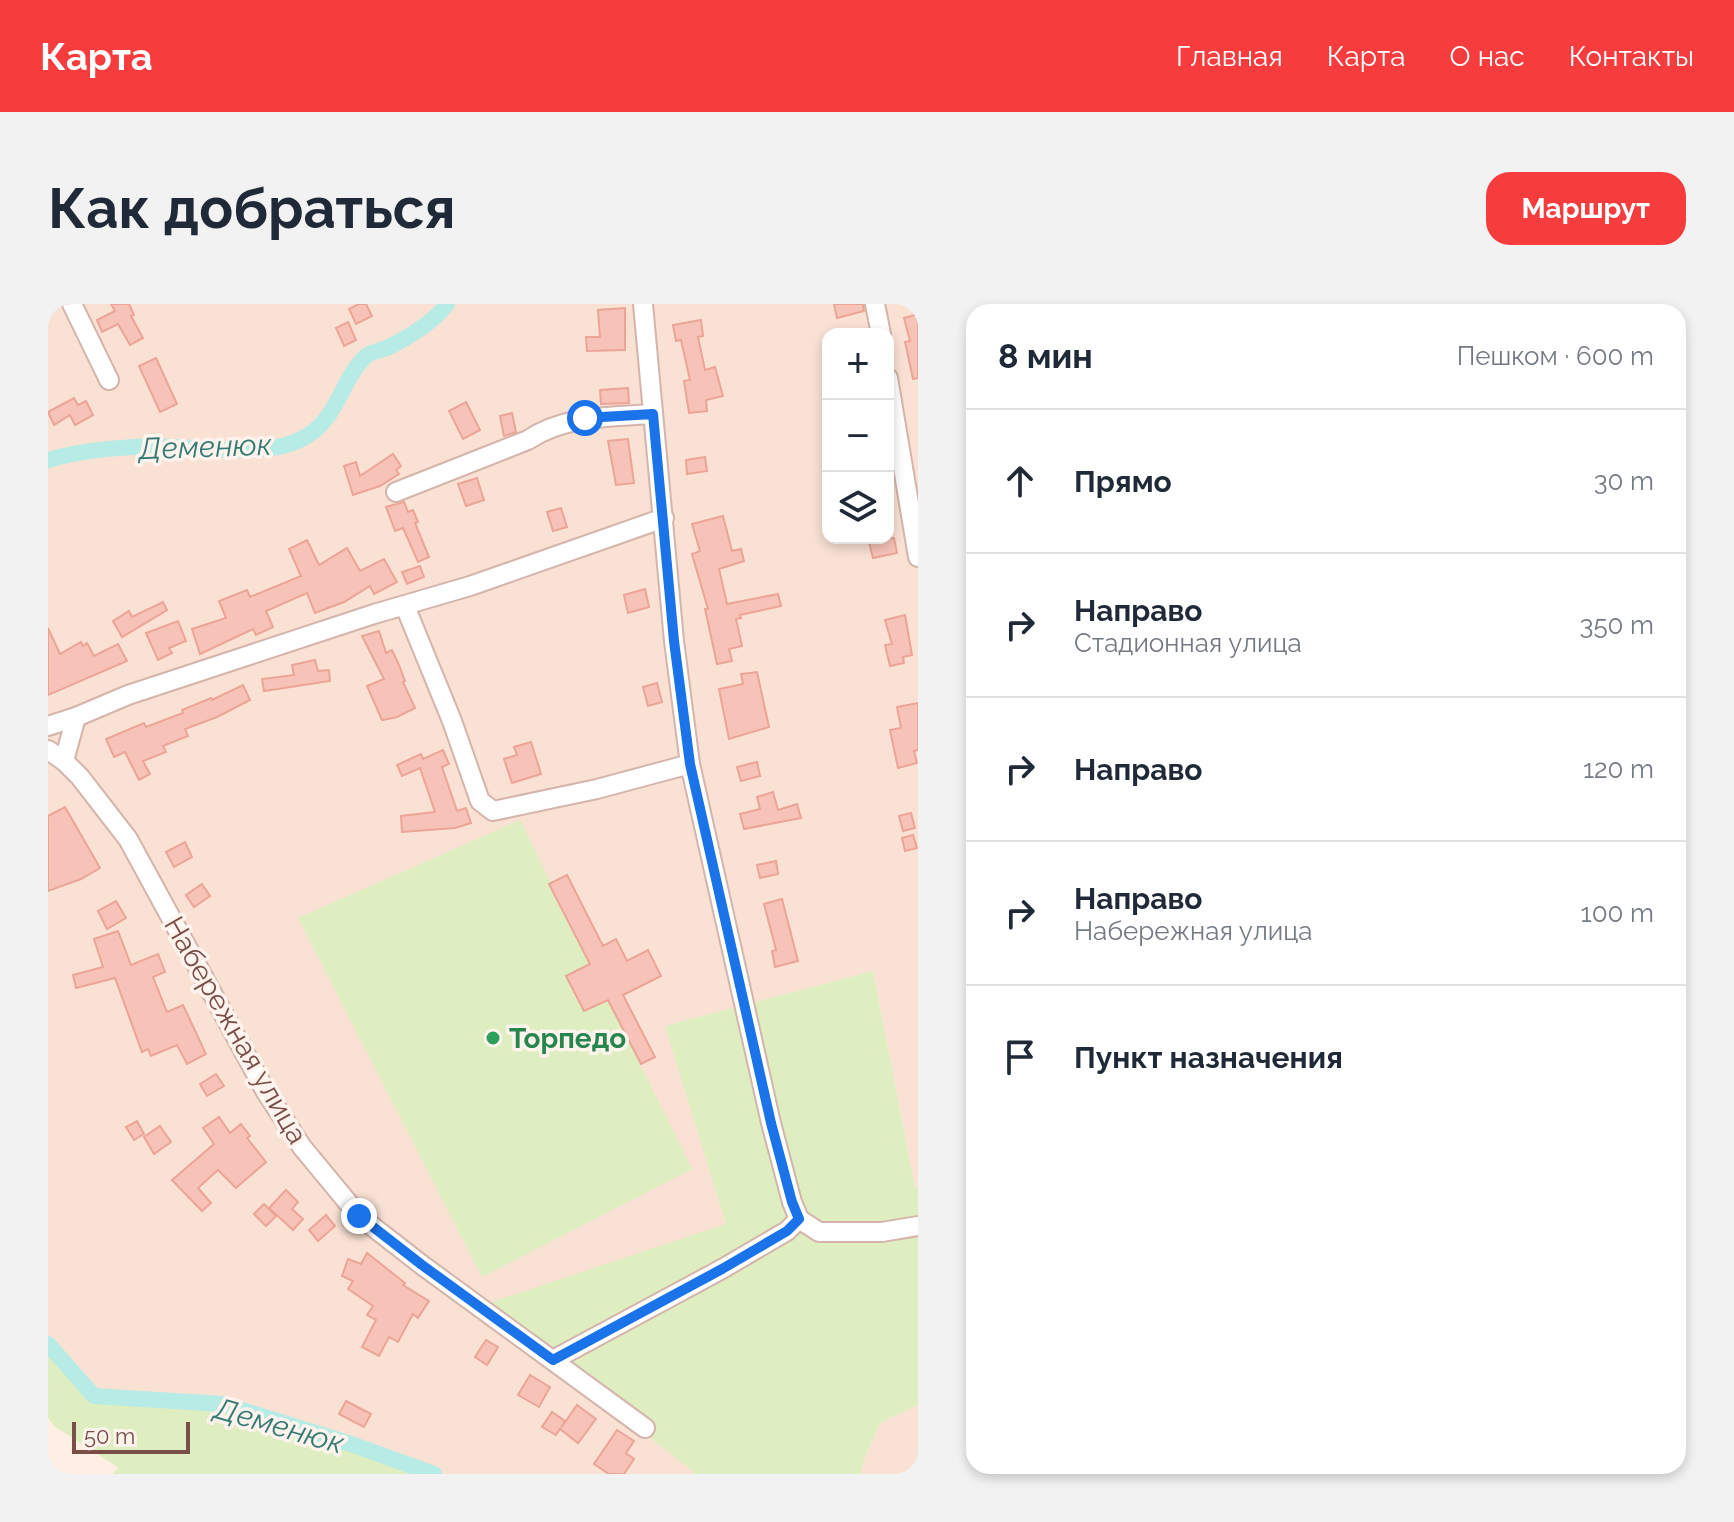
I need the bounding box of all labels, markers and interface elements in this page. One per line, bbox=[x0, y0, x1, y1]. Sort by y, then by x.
text: Карта bbox=[40, 34, 153, 79]
text: Главная bbox=[1176, 40, 1283, 73]
text: Карта bbox=[1327, 40, 1406, 73]
text: О нас bbox=[1450, 40, 1525, 73]
text: Контакты bbox=[1569, 40, 1694, 73]
button: Маршрут bbox=[1486, 172, 1686, 245]
text: Как добраться bbox=[48, 175, 455, 241]
map controls bbox=[822, 328, 894, 544]
button: + bbox=[822, 328, 894, 400]
text: 8 мин bbox=[998, 336, 1093, 376]
text: Пешком · 600 m bbox=[1457, 341, 1654, 371]
route start bbox=[567, 400, 603, 436]
button: − bbox=[822, 400, 894, 472]
water label: Деменюк bbox=[136, 427, 272, 466]
icon: ahead bbox=[998, 459, 1042, 503]
text: Прямо bbox=[1074, 464, 1172, 499]
text: 30 m bbox=[1594, 466, 1654, 496]
button: layers bbox=[822, 472, 894, 544]
text: Направо bbox=[1074, 593, 1203, 628]
icon: right bbox=[998, 603, 1042, 647]
text: 350 m bbox=[1580, 610, 1654, 640]
text: Стадионная улица bbox=[1074, 628, 1302, 658]
icon: right bbox=[998, 747, 1042, 791]
text: Направо bbox=[1074, 752, 1203, 787]
text: 120 m bbox=[1583, 754, 1654, 784]
text: Направо bbox=[1074, 881, 1203, 916]
icon: right bbox=[998, 891, 1042, 935]
text: 100 m bbox=[1581, 898, 1654, 928]
street label: Набережная улица bbox=[157, 911, 314, 1150]
text: Набережная улица bbox=[1074, 916, 1312, 946]
place label: Торпедо bbox=[509, 1022, 626, 1055]
marker: Торпедо bbox=[484, 1029, 502, 1047]
icon: arrive bbox=[998, 1035, 1042, 1079]
text: Пункт назначения bbox=[1074, 1040, 1343, 1075]
route end bbox=[341, 1198, 377, 1234]
water label: Деменюк bbox=[208, 1390, 348, 1461]
scale bar bbox=[72, 1418, 190, 1454]
text: 50 m bbox=[84, 1423, 135, 1449]

